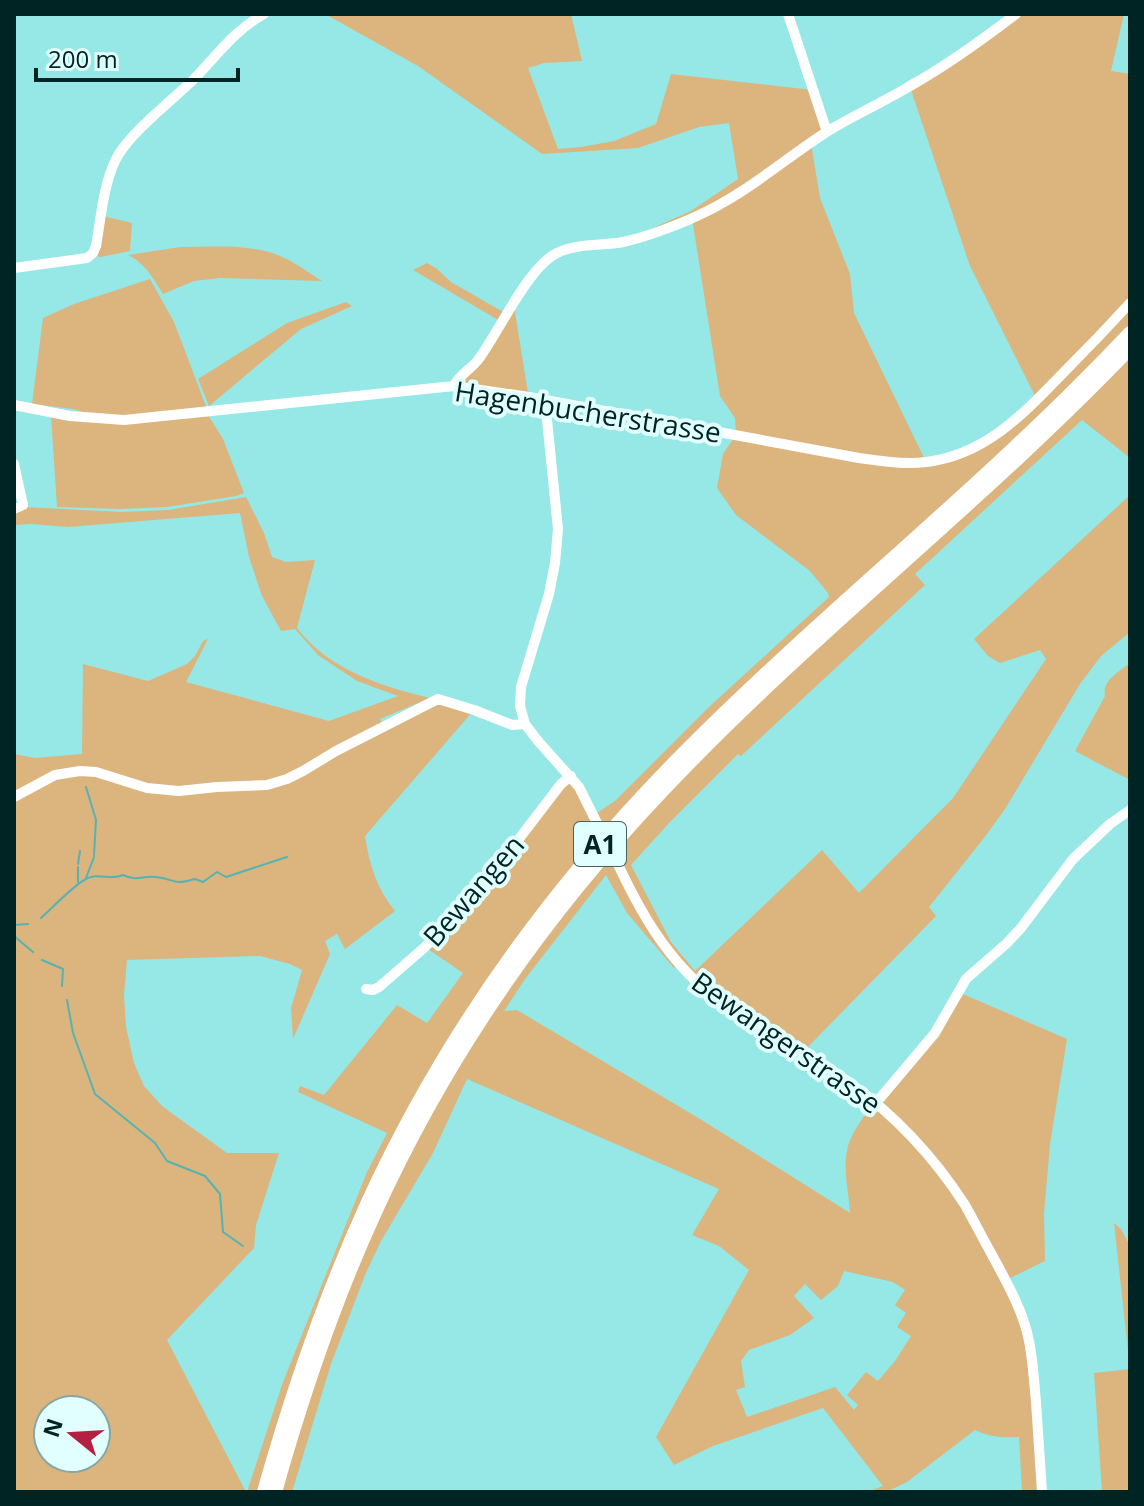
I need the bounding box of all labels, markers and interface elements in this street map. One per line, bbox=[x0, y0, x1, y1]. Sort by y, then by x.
scale bar bbox=[36, 32, 238, 82]
text: 200 m bbox=[48, 42, 118, 75]
street label: Hagenbucherstrasse bbox=[452, 371, 724, 451]
road number: A1 bbox=[574, 822, 626, 866]
street label: Bewangen bbox=[414, 826, 532, 954]
street label: Bewangerstrasse bbox=[685, 962, 889, 1122]
north arrow bbox=[32, 1394, 112, 1474]
text: N bbox=[35, 1414, 69, 1441]

